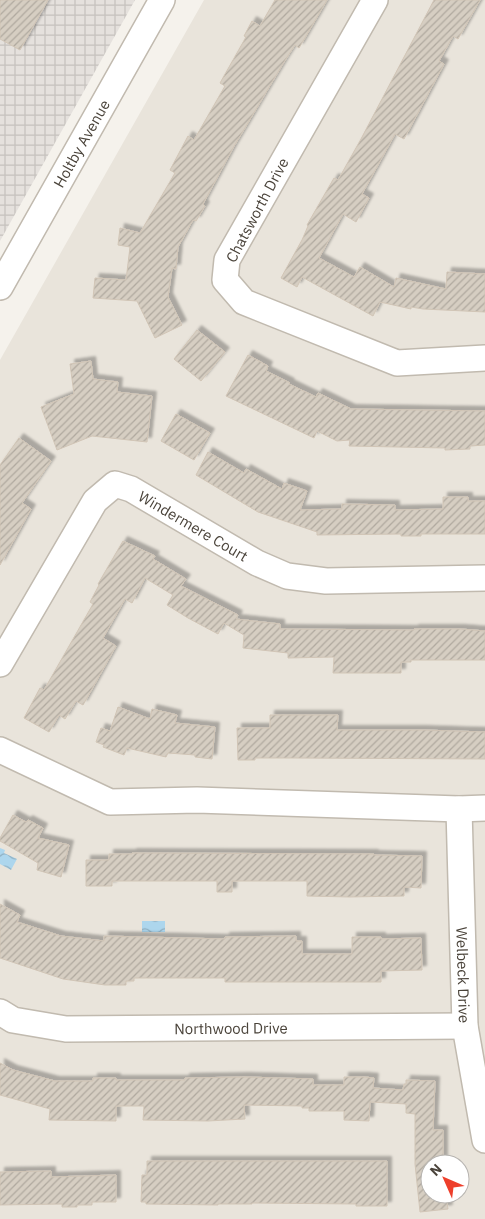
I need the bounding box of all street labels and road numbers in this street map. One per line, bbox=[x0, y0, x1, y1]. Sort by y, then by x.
street label: Holtby Avenue bbox=[49, 96, 114, 191]
street label: Chatsworth Drive bbox=[221, 154, 293, 266]
street label: Windermere Court bbox=[135, 486, 252, 565]
street label: Welbeck Drive bbox=[453, 927, 474, 1023]
street label: Northwood Drive bbox=[174, 1018, 288, 1038]

